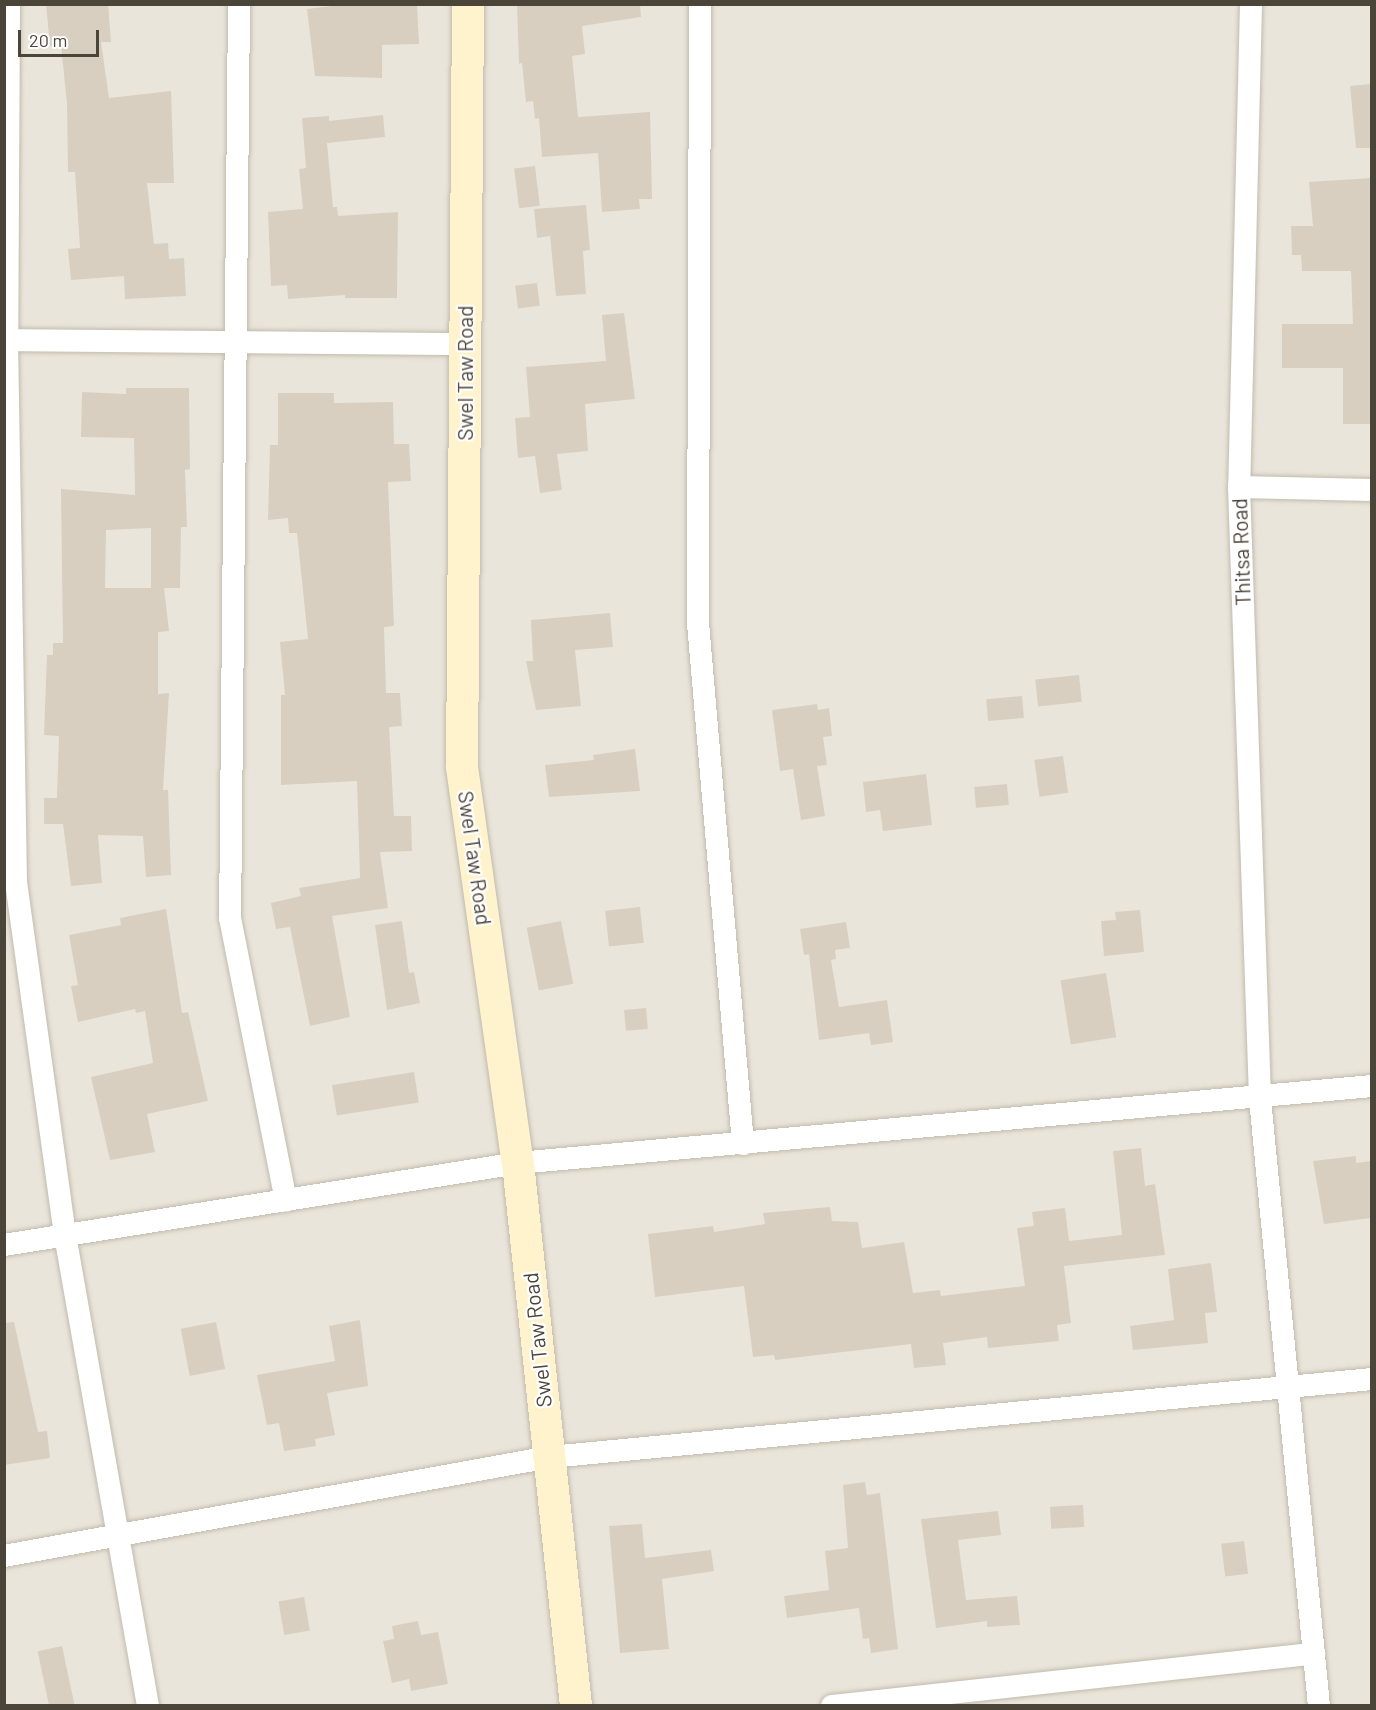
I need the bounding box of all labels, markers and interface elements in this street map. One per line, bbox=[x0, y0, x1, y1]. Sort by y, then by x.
scale bar bbox=[21, 18, 102, 56]
text: 20 m bbox=[29, 29, 67, 51]
street label: Swel Taw Road bbox=[452, 305, 478, 441]
street label: Thitsa Road bbox=[1227, 498, 1255, 606]
street label: Swel Taw Road bbox=[453, 789, 497, 927]
street label: Swel Taw Road bbox=[517, 1271, 557, 1409]

